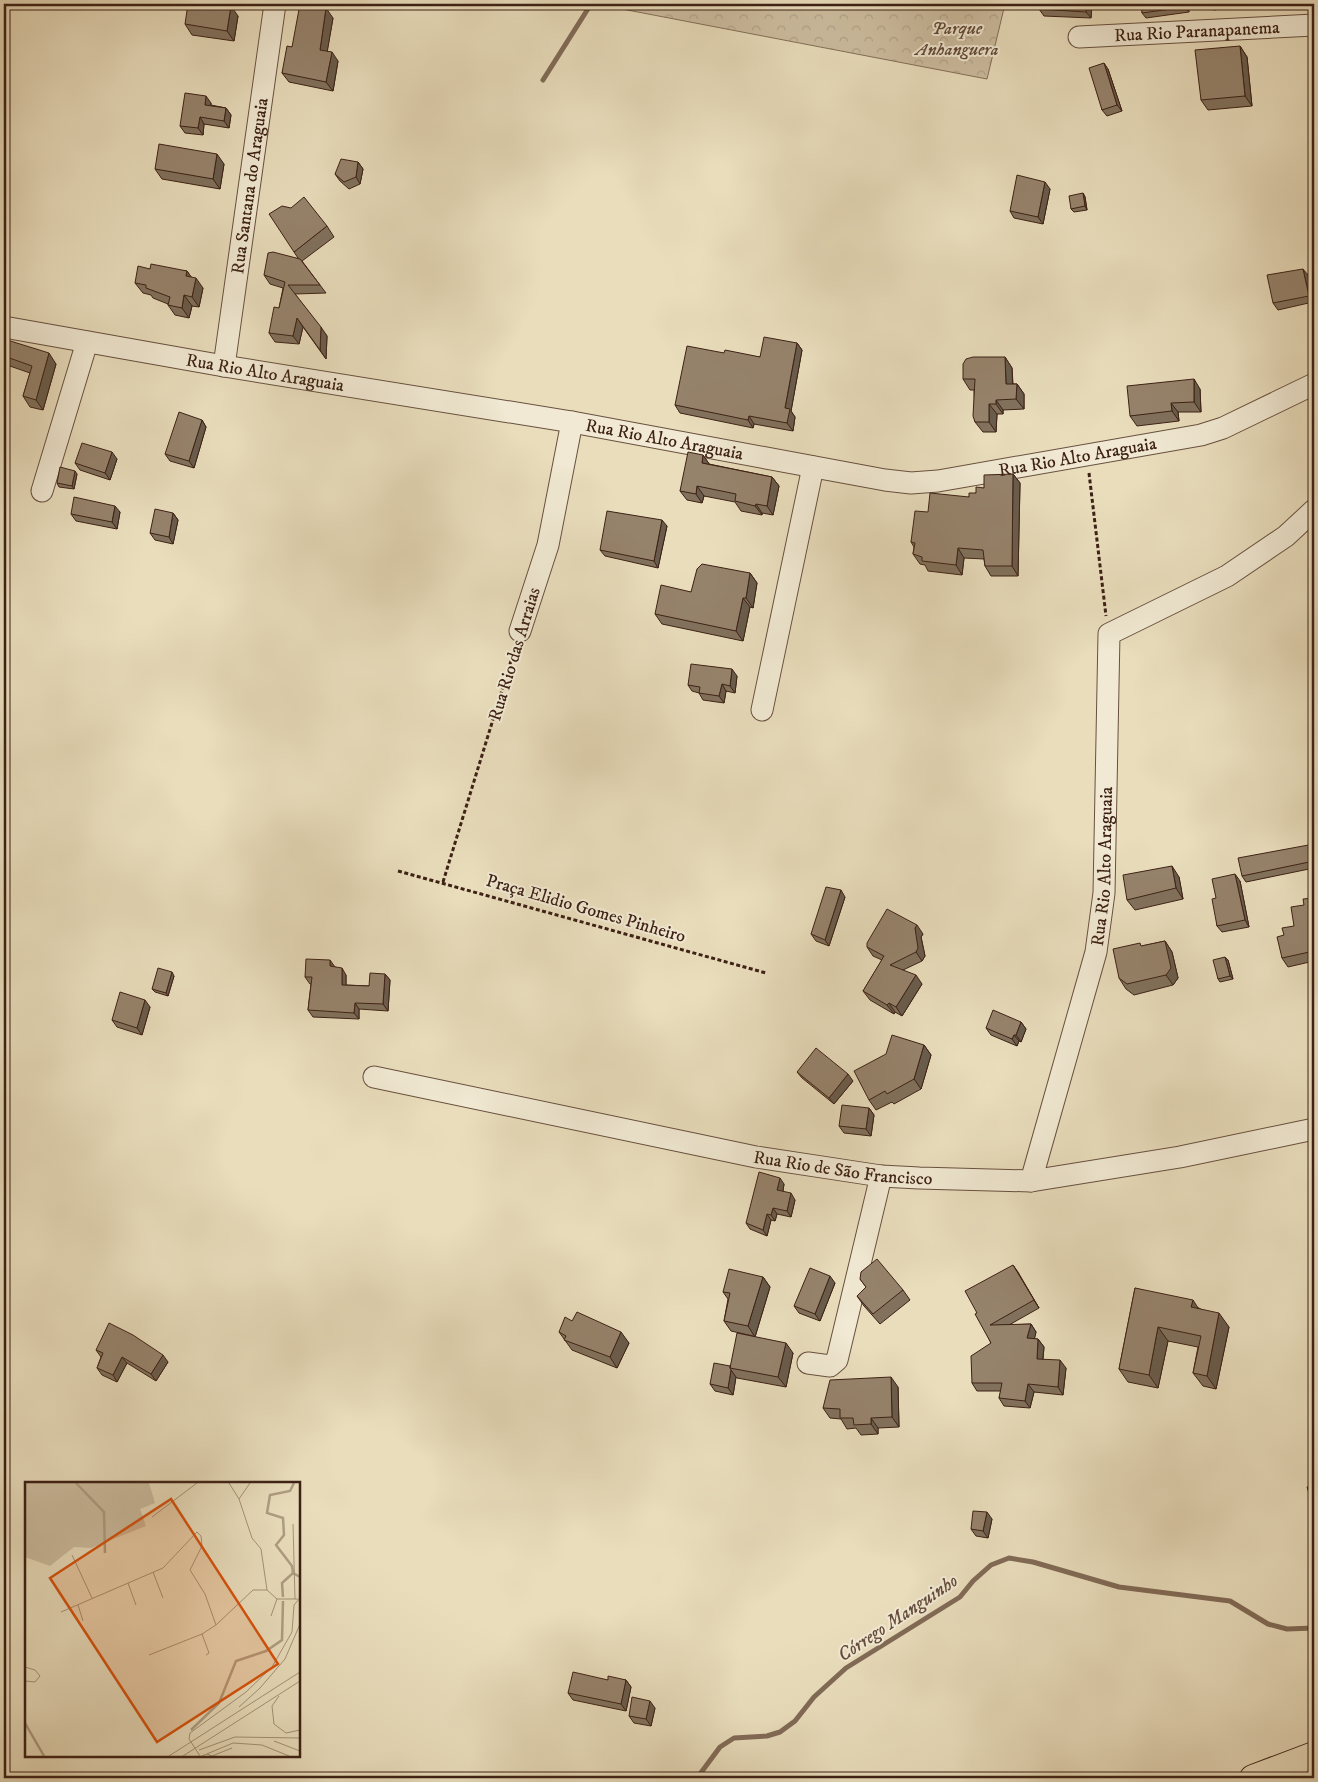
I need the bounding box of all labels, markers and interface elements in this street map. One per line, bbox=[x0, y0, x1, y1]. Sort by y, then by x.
street label: Rua Rio Paranapanema bbox=[1114, 17, 1281, 47]
park label: Parque Anhanguera bbox=[914, 18, 999, 61]
street label: Rua Santana do Araguaia bbox=[227, 96, 274, 275]
street label: Rua Rio Alto Araguaia bbox=[184, 349, 346, 397]
street label: Rua Rio Alto Araguaia bbox=[584, 415, 745, 466]
street label: Rua Rio Alto Araguaia bbox=[997, 433, 1159, 482]
street label: Rua Rio das Arraias bbox=[484, 585, 546, 724]
street label: Rua Rio Alto Araguaia bbox=[1087, 786, 1118, 948]
street label: Praça Elidio Gomes Pinheiro bbox=[483, 870, 688, 948]
street label: Rua Rio de São Francisco bbox=[752, 1147, 933, 1190]
inset map bbox=[25, 1482, 300, 1757]
water label: Córrego Manguinho bbox=[833, 1569, 963, 1667]

